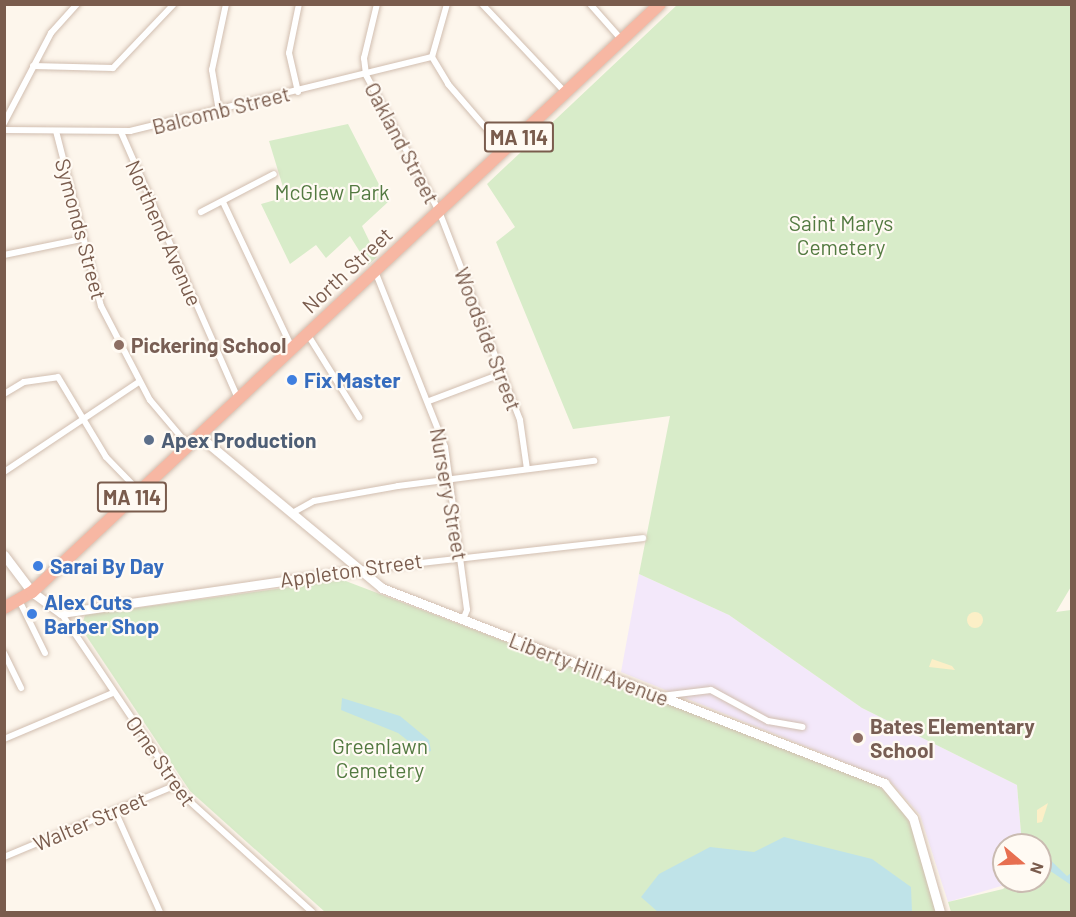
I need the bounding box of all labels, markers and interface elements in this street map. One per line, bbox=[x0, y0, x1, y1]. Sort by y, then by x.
street label: Oakland Street bbox=[359, 78, 445, 208]
street label: Balcomb Street bbox=[149, 81, 293, 139]
road number: MA 114 bbox=[483, 120, 555, 154]
street label: Symonds Street bbox=[50, 156, 112, 302]
street label: Northend Avenue bbox=[121, 156, 207, 310]
park label: McGlew Park bbox=[274, 179, 390, 205]
park label: Saint Marys Cemetery bbox=[789, 210, 893, 260]
street label: North Street bbox=[297, 222, 397, 318]
street label: Woodside Street bbox=[449, 264, 527, 414]
place label: Pickering School bbox=[131, 332, 286, 358]
marker: Pickering School bbox=[112, 338, 126, 352]
place label: Fix Master bbox=[304, 367, 401, 393]
marker: Fix Master bbox=[285, 373, 299, 387]
street label: Nursery Street bbox=[425, 426, 473, 562]
place label: Apex Production bbox=[161, 427, 317, 453]
marker: Apex Production bbox=[142, 433, 156, 447]
road number: MA 114 bbox=[96, 480, 168, 514]
street label: Appleton Street bbox=[278, 548, 424, 592]
place label: Sarai By Day bbox=[50, 553, 164, 579]
marker: Sarai By Day bbox=[31, 559, 45, 573]
place label: Alex Cuts Barber Shop bbox=[44, 589, 159, 639]
marker: Alex Cuts Barber Shop bbox=[25, 607, 39, 621]
street label: Liberty Hill Avenue bbox=[506, 627, 672, 711]
street label: Orne Street bbox=[121, 711, 201, 811]
place label: Bates Elementary School bbox=[870, 713, 1035, 763]
marker: Bates Elementary School bbox=[851, 731, 865, 745]
park label: Greenlawn Cemetery bbox=[332, 733, 428, 783]
street label: Walter Street bbox=[30, 786, 150, 856]
north arrow bbox=[992, 833, 1052, 893]
text: N bbox=[1027, 860, 1048, 876]

